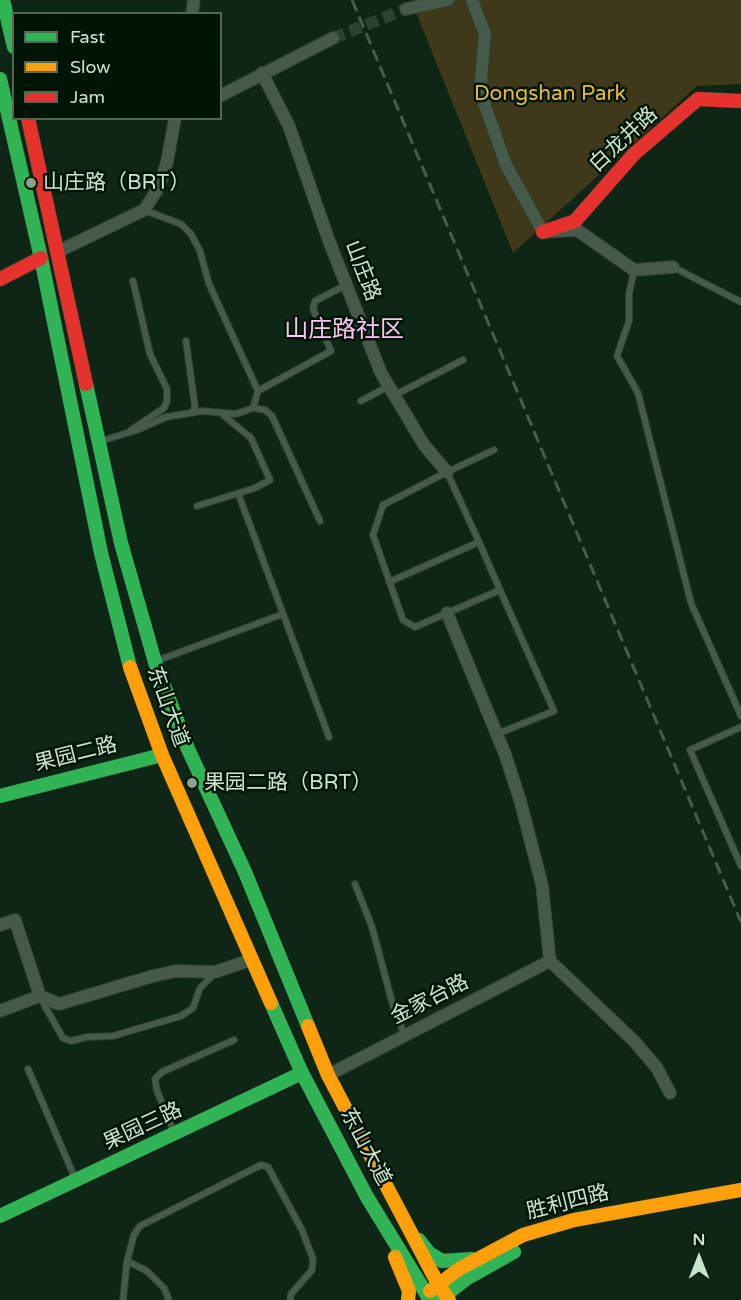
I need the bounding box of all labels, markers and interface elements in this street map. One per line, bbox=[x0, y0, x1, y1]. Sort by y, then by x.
legend bbox=[12, 12, 222, 120]
text: Fast bbox=[70, 26, 105, 48]
text: Slow bbox=[70, 56, 111, 78]
park label: Dongshan Park bbox=[474, 81, 626, 107]
text: Jam bbox=[70, 86, 105, 108]
street label: 白龙井路 bbox=[585, 102, 663, 178]
place label: 山庄路（BRT） bbox=[43, 170, 190, 196]
marker: 山庄路（BRT） bbox=[24, 176, 38, 190]
street label: 山庄路 bbox=[339, 237, 385, 305]
district label: 山庄路社区 bbox=[284, 317, 404, 345]
street label: 东山大道 bbox=[141, 663, 193, 751]
street label: 果园二路 bbox=[32, 733, 120, 777]
place label: 果园二路（BRT） bbox=[204, 770, 372, 796]
marker: 果园二路（BRT） bbox=[185, 776, 199, 790]
street label: 金家台路 bbox=[387, 970, 473, 1030]
street label: 果园三路 bbox=[100, 1098, 186, 1156]
street label: 东山大道 bbox=[334, 1104, 396, 1190]
street label: 胜利四路 bbox=[524, 1181, 612, 1225]
north arrow bbox=[669, 1228, 729, 1288]
text: N bbox=[693, 1230, 705, 1250]

